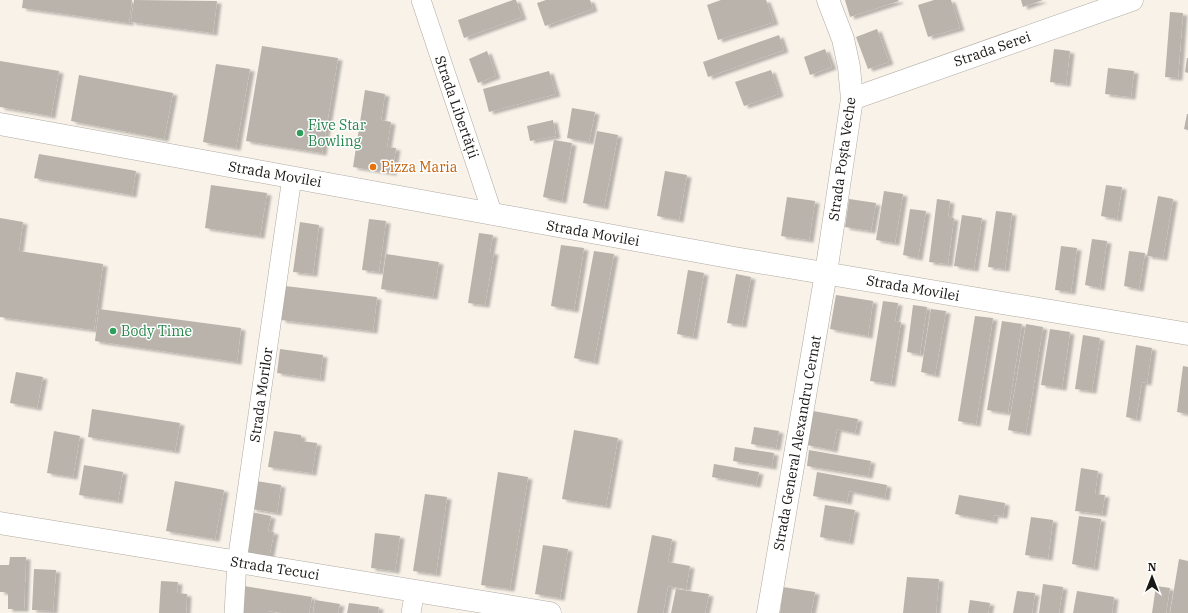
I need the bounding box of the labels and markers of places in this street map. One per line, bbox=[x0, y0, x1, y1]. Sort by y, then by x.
place label: Five Star Bowling bbox=[308, 116, 367, 150]
marker: Five Star Bowling bbox=[295, 128, 305, 138]
place label: Pizza Maria bbox=[381, 158, 458, 176]
marker: Pizza Maria bbox=[368, 162, 378, 172]
place label: Body Time bbox=[121, 322, 192, 340]
marker: Body Time bbox=[108, 326, 118, 336]

